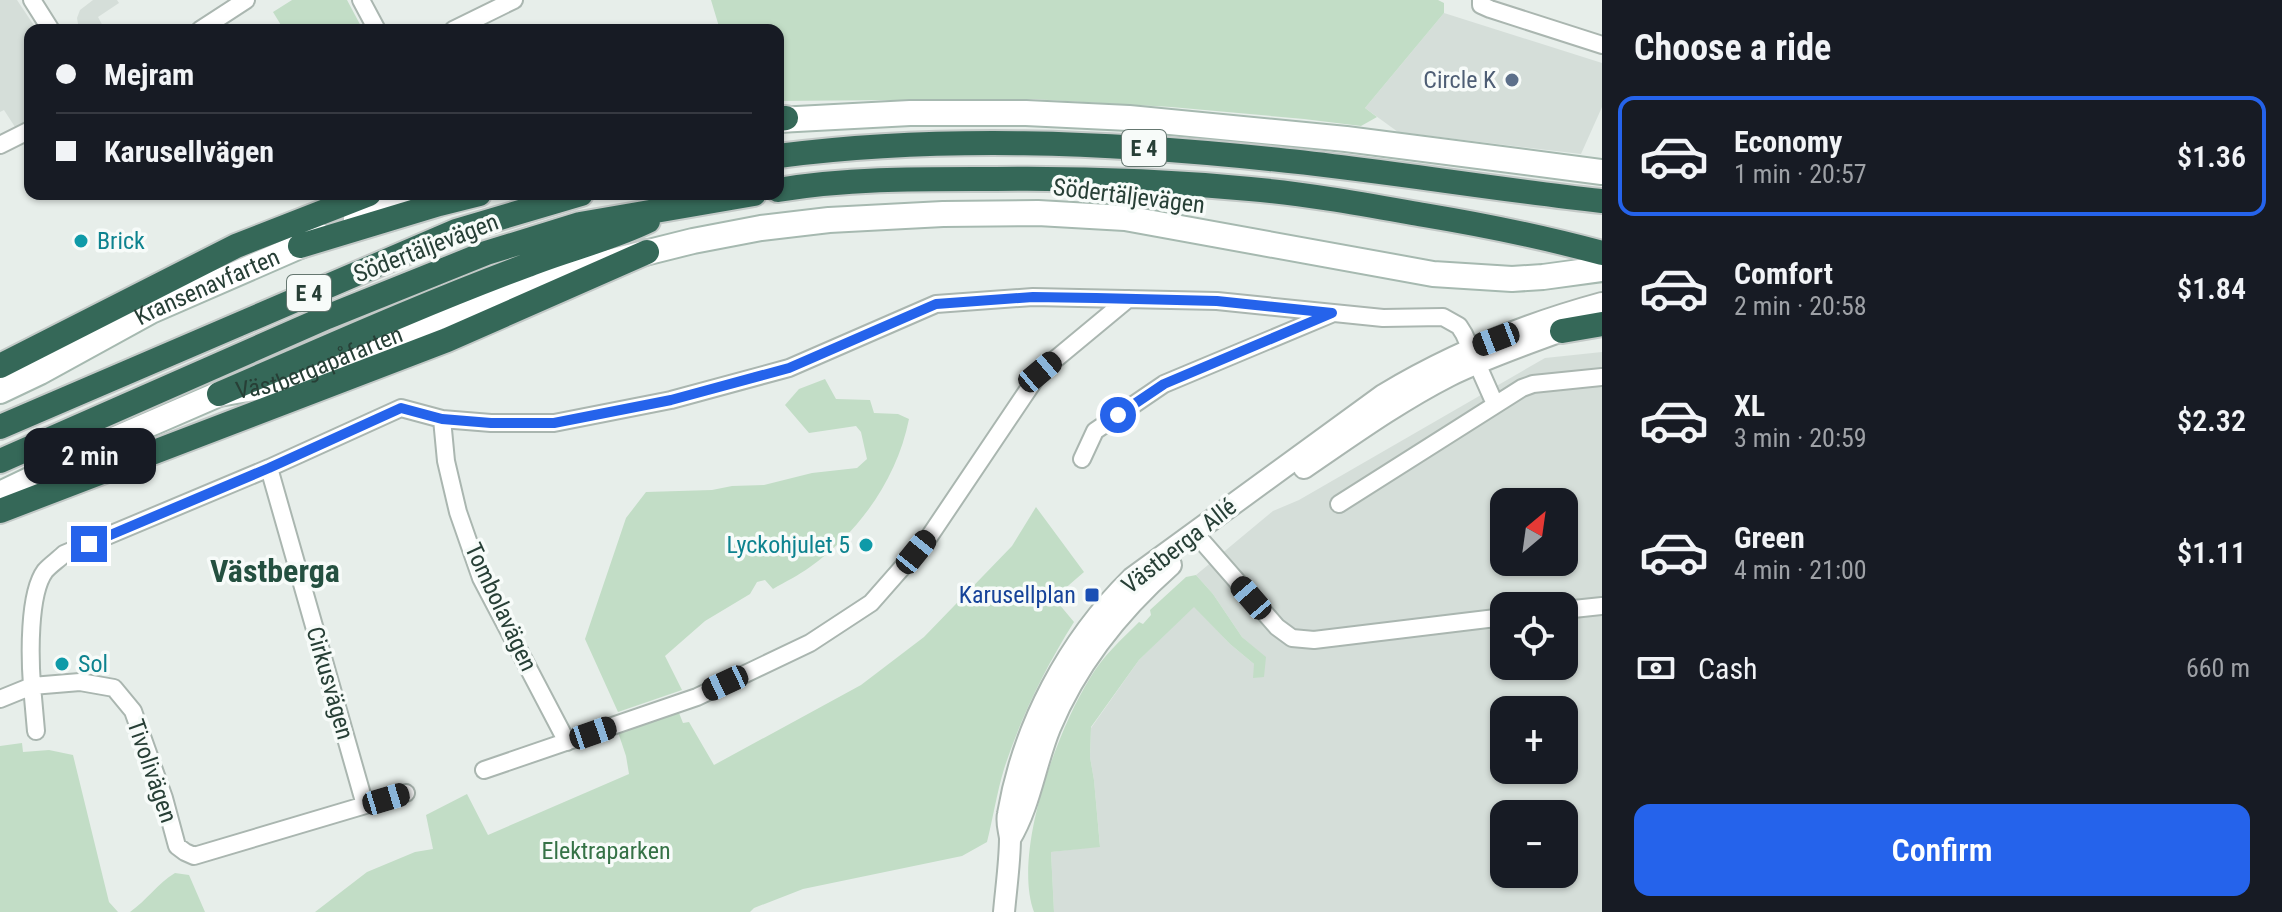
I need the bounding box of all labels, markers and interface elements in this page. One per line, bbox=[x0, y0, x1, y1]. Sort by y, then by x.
text: Choose a ride bbox=[1634, 27, 1831, 69]
text: Mejram bbox=[104, 57, 194, 92]
place label: Circle K bbox=[1423, 66, 1496, 94]
marker: Circle K bbox=[1503, 71, 1521, 89]
icon: car bbox=[1638, 120, 1710, 192]
text: Economy bbox=[1734, 124, 1842, 159]
road number: E 4 bbox=[1122, 130, 1166, 166]
text: Karusellvägen bbox=[104, 134, 274, 169]
text: $1.36 bbox=[2177, 139, 2246, 174]
text: 1 min · 20:57 bbox=[1734, 159, 1867, 189]
street label: Södertäljevägen bbox=[1052, 173, 1206, 219]
street label: Södertäljevägen bbox=[350, 208, 502, 288]
place label: Brick bbox=[97, 227, 145, 255]
marker: Brick bbox=[72, 232, 90, 250]
street label: Kransenavfarten bbox=[130, 243, 284, 331]
icon: car bbox=[1638, 252, 1710, 324]
text: Comfort bbox=[1734, 256, 1833, 291]
text: $1.84 bbox=[2177, 271, 2246, 306]
road number: E 4 bbox=[287, 275, 331, 311]
text: 2 min · 20:58 bbox=[1734, 291, 1867, 321]
car bbox=[1469, 319, 1523, 359]
street label: Västbergapåfarten bbox=[233, 320, 406, 405]
car bbox=[1014, 347, 1066, 397]
icon: car bbox=[1638, 384, 1710, 456]
text: XL bbox=[1734, 388, 1765, 423]
route start bbox=[1100, 397, 1136, 433]
text: $2.32 bbox=[2177, 403, 2246, 438]
text: 3 min · 20:59 bbox=[1734, 423, 1867, 453]
callout: 2 min bbox=[23, 428, 155, 484]
text: 2 min bbox=[61, 441, 119, 471]
north arrow bbox=[1490, 488, 1578, 576]
map controls bbox=[1490, 488, 1578, 888]
street label: Västberga Allé bbox=[1116, 493, 1242, 599]
icon: car bbox=[1638, 516, 1710, 588]
text: Green bbox=[1734, 520, 1805, 555]
route end bbox=[71, 526, 107, 562]
car bbox=[892, 526, 940, 578]
place label: Lyckohjulet 5 bbox=[727, 531, 850, 559]
text: $1.11 bbox=[2177, 535, 2246, 570]
marker: Lyckohjulet 5 bbox=[857, 536, 875, 554]
street label: Tombolavägen bbox=[459, 538, 543, 676]
district label: Västberga bbox=[210, 552, 340, 590]
text: 4 min · 21:00 bbox=[1734, 555, 1867, 585]
car bbox=[1226, 572, 1276, 624]
place label: Karusellplan bbox=[959, 581, 1076, 609]
marker: Karusellplan bbox=[1083, 586, 1101, 604]
button: locate bbox=[1490, 592, 1578, 680]
street label: Cirkusvägen bbox=[301, 623, 359, 743]
icon: cash bbox=[1634, 646, 1678, 690]
place label: Sol bbox=[78, 650, 108, 678]
text: Cash bbox=[1698, 651, 1758, 686]
text: 660 m bbox=[2186, 653, 2250, 683]
marker: Sol bbox=[53, 655, 71, 673]
car bbox=[698, 662, 752, 704]
button: + bbox=[1490, 696, 1578, 784]
car bbox=[566, 714, 620, 752]
street label: Tivolivägen bbox=[121, 716, 183, 826]
car bbox=[360, 781, 412, 817]
button: − bbox=[1490, 800, 1578, 888]
button: Confirm bbox=[1634, 804, 2250, 896]
park label: Elektraparken bbox=[541, 837, 671, 865]

